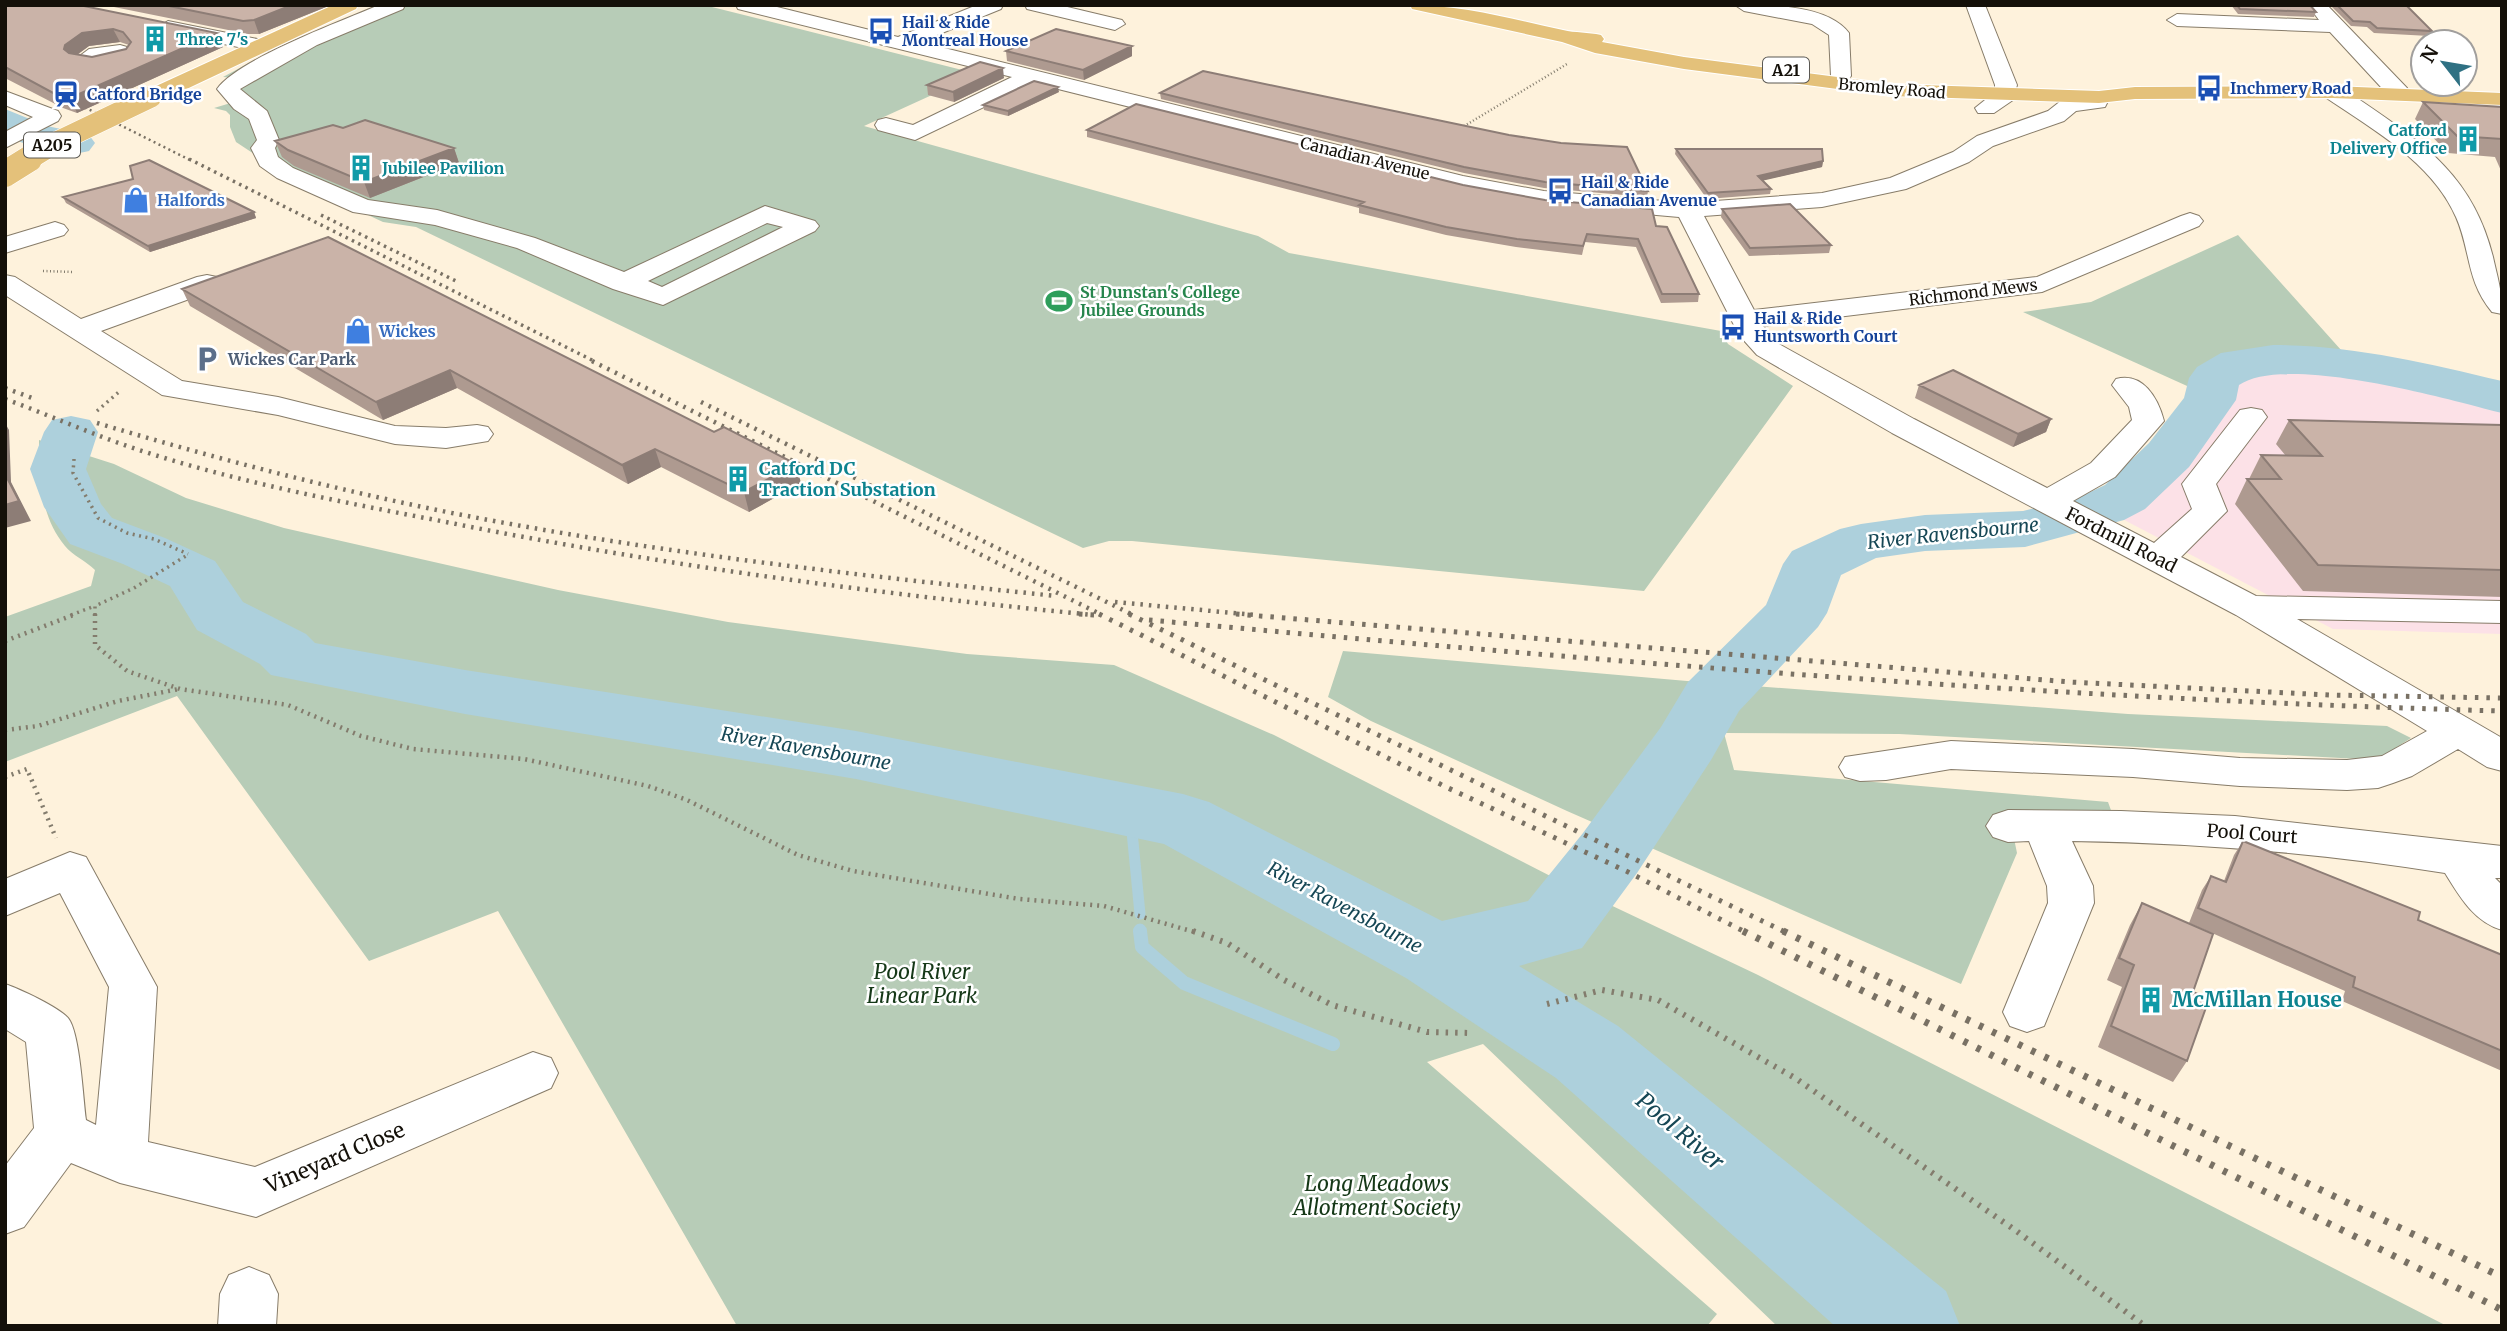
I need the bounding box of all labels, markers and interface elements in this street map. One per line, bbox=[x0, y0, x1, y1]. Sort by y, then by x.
place label: Hail & Ride Montreal House bbox=[902, 12, 1029, 50]
bus stop icon: Hail & Ride Montreal House bbox=[866, 16, 896, 46]
building icon: Three 7's bbox=[140, 24, 170, 54]
north arrow bbox=[2409, 28, 2479, 98]
place label: Three 7's bbox=[176, 29, 248, 49]
text: N bbox=[2415, 42, 2444, 67]
road number: A21 bbox=[1763, 58, 1809, 82]
street label: Bromley Road bbox=[1837, 73, 1947, 103]
bus stop icon: Inchmery Road bbox=[2194, 73, 2224, 103]
place label: Inchmery Road bbox=[2230, 78, 2352, 98]
station icon: Catford Bridge bbox=[51, 79, 81, 109]
place label: Catford Bridge bbox=[87, 84, 202, 104]
place label: Catford Delivery Office bbox=[2330, 120, 2447, 158]
building icon: Catford Delivery Office bbox=[2453, 124, 2483, 154]
road number: A205 bbox=[24, 132, 80, 158]
street label: Canadian Avenue bbox=[1298, 132, 1432, 184]
building icon: Jubilee Pavilion bbox=[346, 153, 376, 183]
place label: Jubilee Pavilion bbox=[381, 158, 504, 178]
place label: Hail & Ride Canadian Avenue bbox=[1581, 172, 1717, 210]
bus stop icon: Hail & Ride Canadian Avenue bbox=[1545, 176, 1575, 206]
shop icon: Halfords bbox=[121, 185, 151, 215]
place label: Halfords bbox=[157, 190, 225, 210]
street label: Richmond Mews bbox=[1908, 274, 2039, 310]
place label: St Dunstan's College Jubilee Grounds bbox=[1079, 282, 1240, 320]
sports icon: St Dunstan's College Jubilee Grounds bbox=[1044, 286, 1074, 316]
place label: Hail & Ride Huntsworth Court bbox=[1754, 308, 1898, 346]
bus stop icon: Hail & Ride Huntsworth Court bbox=[1718, 312, 1748, 342]
shop icon: Wickes bbox=[343, 316, 373, 346]
place label: Wickes bbox=[378, 321, 436, 341]
parking icon: Wickes Car Park bbox=[192, 344, 222, 374]
place label: Wickes Car Park bbox=[227, 349, 357, 369]
place label: Catford DC Traction Substation bbox=[759, 457, 936, 501]
building icon: Catford DC Traction Substation bbox=[723, 464, 753, 494]
street label: Fordmill Road bbox=[2062, 502, 2181, 578]
water label: River Ravensbourne bbox=[1866, 512, 2040, 554]
water label: River Ravensbourne bbox=[719, 721, 893, 775]
street label: Pool Court bbox=[2206, 819, 2298, 848]
water label: River Ravensbourne bbox=[1263, 856, 1427, 958]
park label: Pool River Linear Park bbox=[867, 958, 978, 1009]
building icon: McMillan House bbox=[2136, 985, 2166, 1015]
place label: McMillan House bbox=[2172, 986, 2342, 1013]
water label: Pool River bbox=[1630, 1085, 1731, 1176]
street label: Vineyard Close bbox=[260, 1116, 409, 1199]
park label: Long Meadows Allotment Society bbox=[1291, 1170, 1461, 1221]

